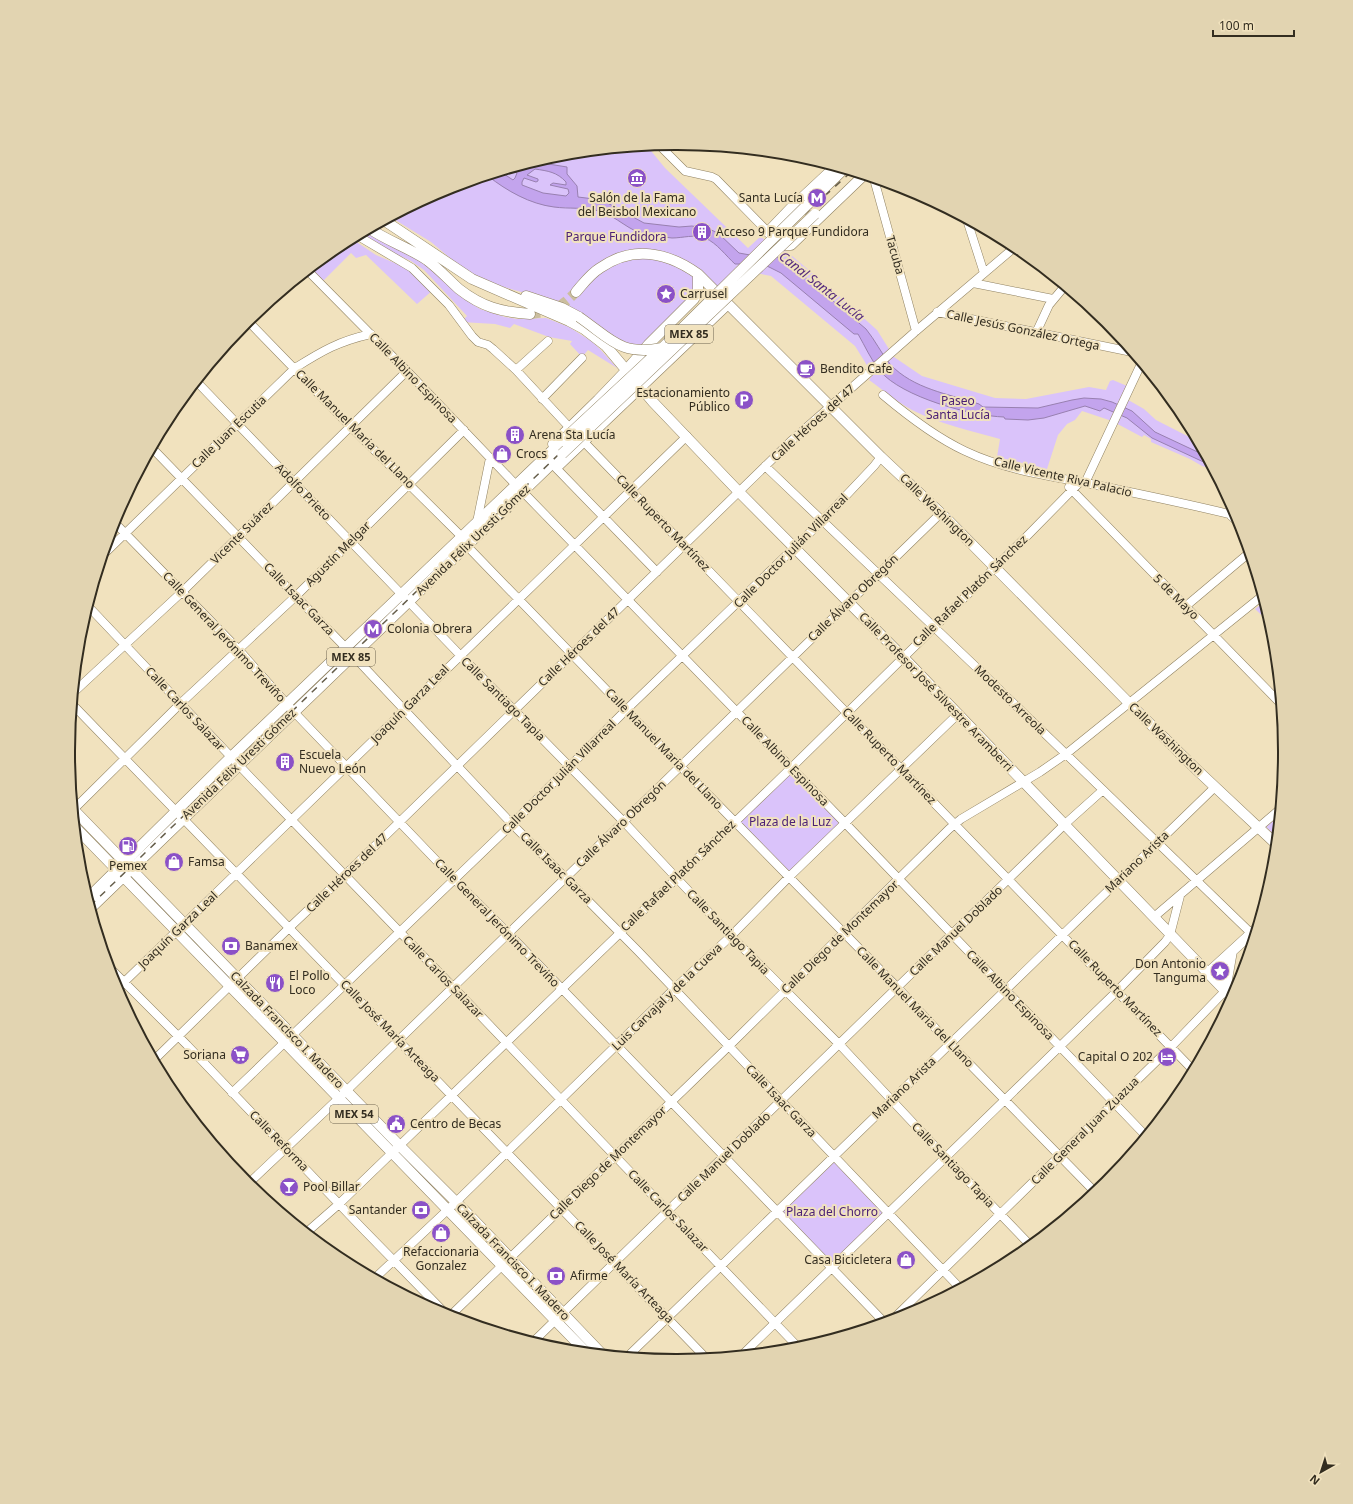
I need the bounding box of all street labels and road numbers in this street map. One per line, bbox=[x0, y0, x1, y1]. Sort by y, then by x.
street label: Tacuba bbox=[882, 233, 909, 276]
street label: Calle Jesús González Ortega bbox=[945, 305, 1101, 354]
road number: MEX 85 bbox=[665, 325, 713, 343]
street label: Calle Albino Espinosa bbox=[366, 329, 461, 427]
street label: Calle Manuel Maria del Llano bbox=[292, 365, 419, 492]
street label: Calle Héroes del 47 bbox=[767, 380, 858, 465]
street label: Calle Juan Escutia bbox=[187, 391, 270, 472]
street label: Calle Vicente Riva Palacio bbox=[992, 452, 1134, 501]
street label: Adolfo Prieto bbox=[272, 459, 335, 524]
street label: Calle Washington bbox=[896, 469, 979, 550]
street label: Calle Ruperto Martínez bbox=[613, 470, 714, 575]
street label: Avenida Félix Uresti Gómez bbox=[412, 480, 534, 599]
street label: Calle Doctor Julián Villarreal bbox=[730, 490, 852, 612]
street label: Vicente Suárez bbox=[207, 497, 277, 568]
street label: Agustín Melgar bbox=[301, 517, 374, 590]
street label: Calle Rafael Platón Sánchez bbox=[908, 531, 1031, 650]
street label: Calle Álvaro Obregón bbox=[804, 550, 901, 645]
street label: Calle Isaac Garza bbox=[260, 558, 339, 639]
street label: Calle General Jerónimo Treviño bbox=[159, 568, 290, 706]
street label: 5 de Mayo bbox=[1150, 570, 1203, 623]
street label: Calle Héroes del 47 bbox=[534, 603, 623, 690]
street label: Calle Profesor José Silvestre Aramberri bbox=[855, 608, 1017, 775]
road number: MEX 85 bbox=[327, 648, 375, 666]
street label: Calle Santiago Tapia bbox=[457, 653, 549, 745]
street label: Joaquín Garza Leal bbox=[366, 661, 453, 747]
street label: Modesto Arreola bbox=[971, 661, 1050, 738]
street label: Calle Carlos Salazar bbox=[142, 663, 229, 754]
street label: Calle Manuel Maria del Llano bbox=[602, 684, 727, 813]
street label: Calle Washington bbox=[1125, 698, 1208, 779]
street label: Calle Ruperto Martínez bbox=[839, 703, 940, 808]
street label: Avenida Félix Uresti Gómez bbox=[178, 704, 300, 823]
street label: Calle Albino Espinosa bbox=[738, 712, 833, 810]
street label: Calle Doctor Julián Villarreal bbox=[498, 716, 620, 838]
street label: Calle Álvaro Obregón bbox=[572, 776, 669, 871]
street label: Calle Rafael Platón Sánchez bbox=[616, 816, 739, 935]
street label: Mariano Arista bbox=[1101, 827, 1172, 896]
street label: Calle Isaac Garza bbox=[517, 828, 596, 907]
street label: Calle Héroes del 47 bbox=[302, 829, 391, 916]
street label: Calle General Jerónimo Treviño bbox=[431, 854, 564, 991]
street label: Calle Diego de Montemayor bbox=[777, 876, 902, 997]
street label: Calle Manuel Doblado bbox=[905, 882, 1006, 980]
street label: Calle Santiago Tapia bbox=[683, 885, 774, 978]
street label: Joaquín Garza Leal bbox=[133, 887, 221, 973]
street label: Calle Carlos Salazar bbox=[399, 931, 487, 1022]
street label: Calle Ruperto Martínez bbox=[1065, 935, 1166, 1040]
street label: Luis Carvajal y de la Cueva bbox=[608, 939, 726, 1054]
street label: Calle Manuel Maria del Llano bbox=[853, 942, 978, 1071]
street label: Calle Albino Espinosa bbox=[963, 946, 1058, 1044]
street label: Calzada Francisco I. Madero bbox=[227, 967, 348, 1092]
street label: Calle José María Arteaga bbox=[337, 976, 444, 1086]
street label: Mariano Arista bbox=[868, 1053, 939, 1122]
street label: Calle Isaac Garza bbox=[742, 1060, 821, 1141]
street label: Calle General Juan Zuazua bbox=[1027, 1073, 1142, 1188]
street label: Calle Diego de Montemayor bbox=[545, 1102, 670, 1223]
road number: MEX 54 bbox=[330, 1105, 378, 1123]
street label: Calle Reforma bbox=[246, 1106, 313, 1175]
street label: Calle Manuel Doblado bbox=[673, 1108, 774, 1206]
street label: Calle Santiago Tapia bbox=[908, 1118, 999, 1211]
street label: Calle Carlos Salazar bbox=[624, 1165, 712, 1256]
street label: Calzada Francisco I. Madero bbox=[453, 1199, 574, 1324]
street label: Calle José María Arteaga bbox=[571, 1217, 678, 1327]

